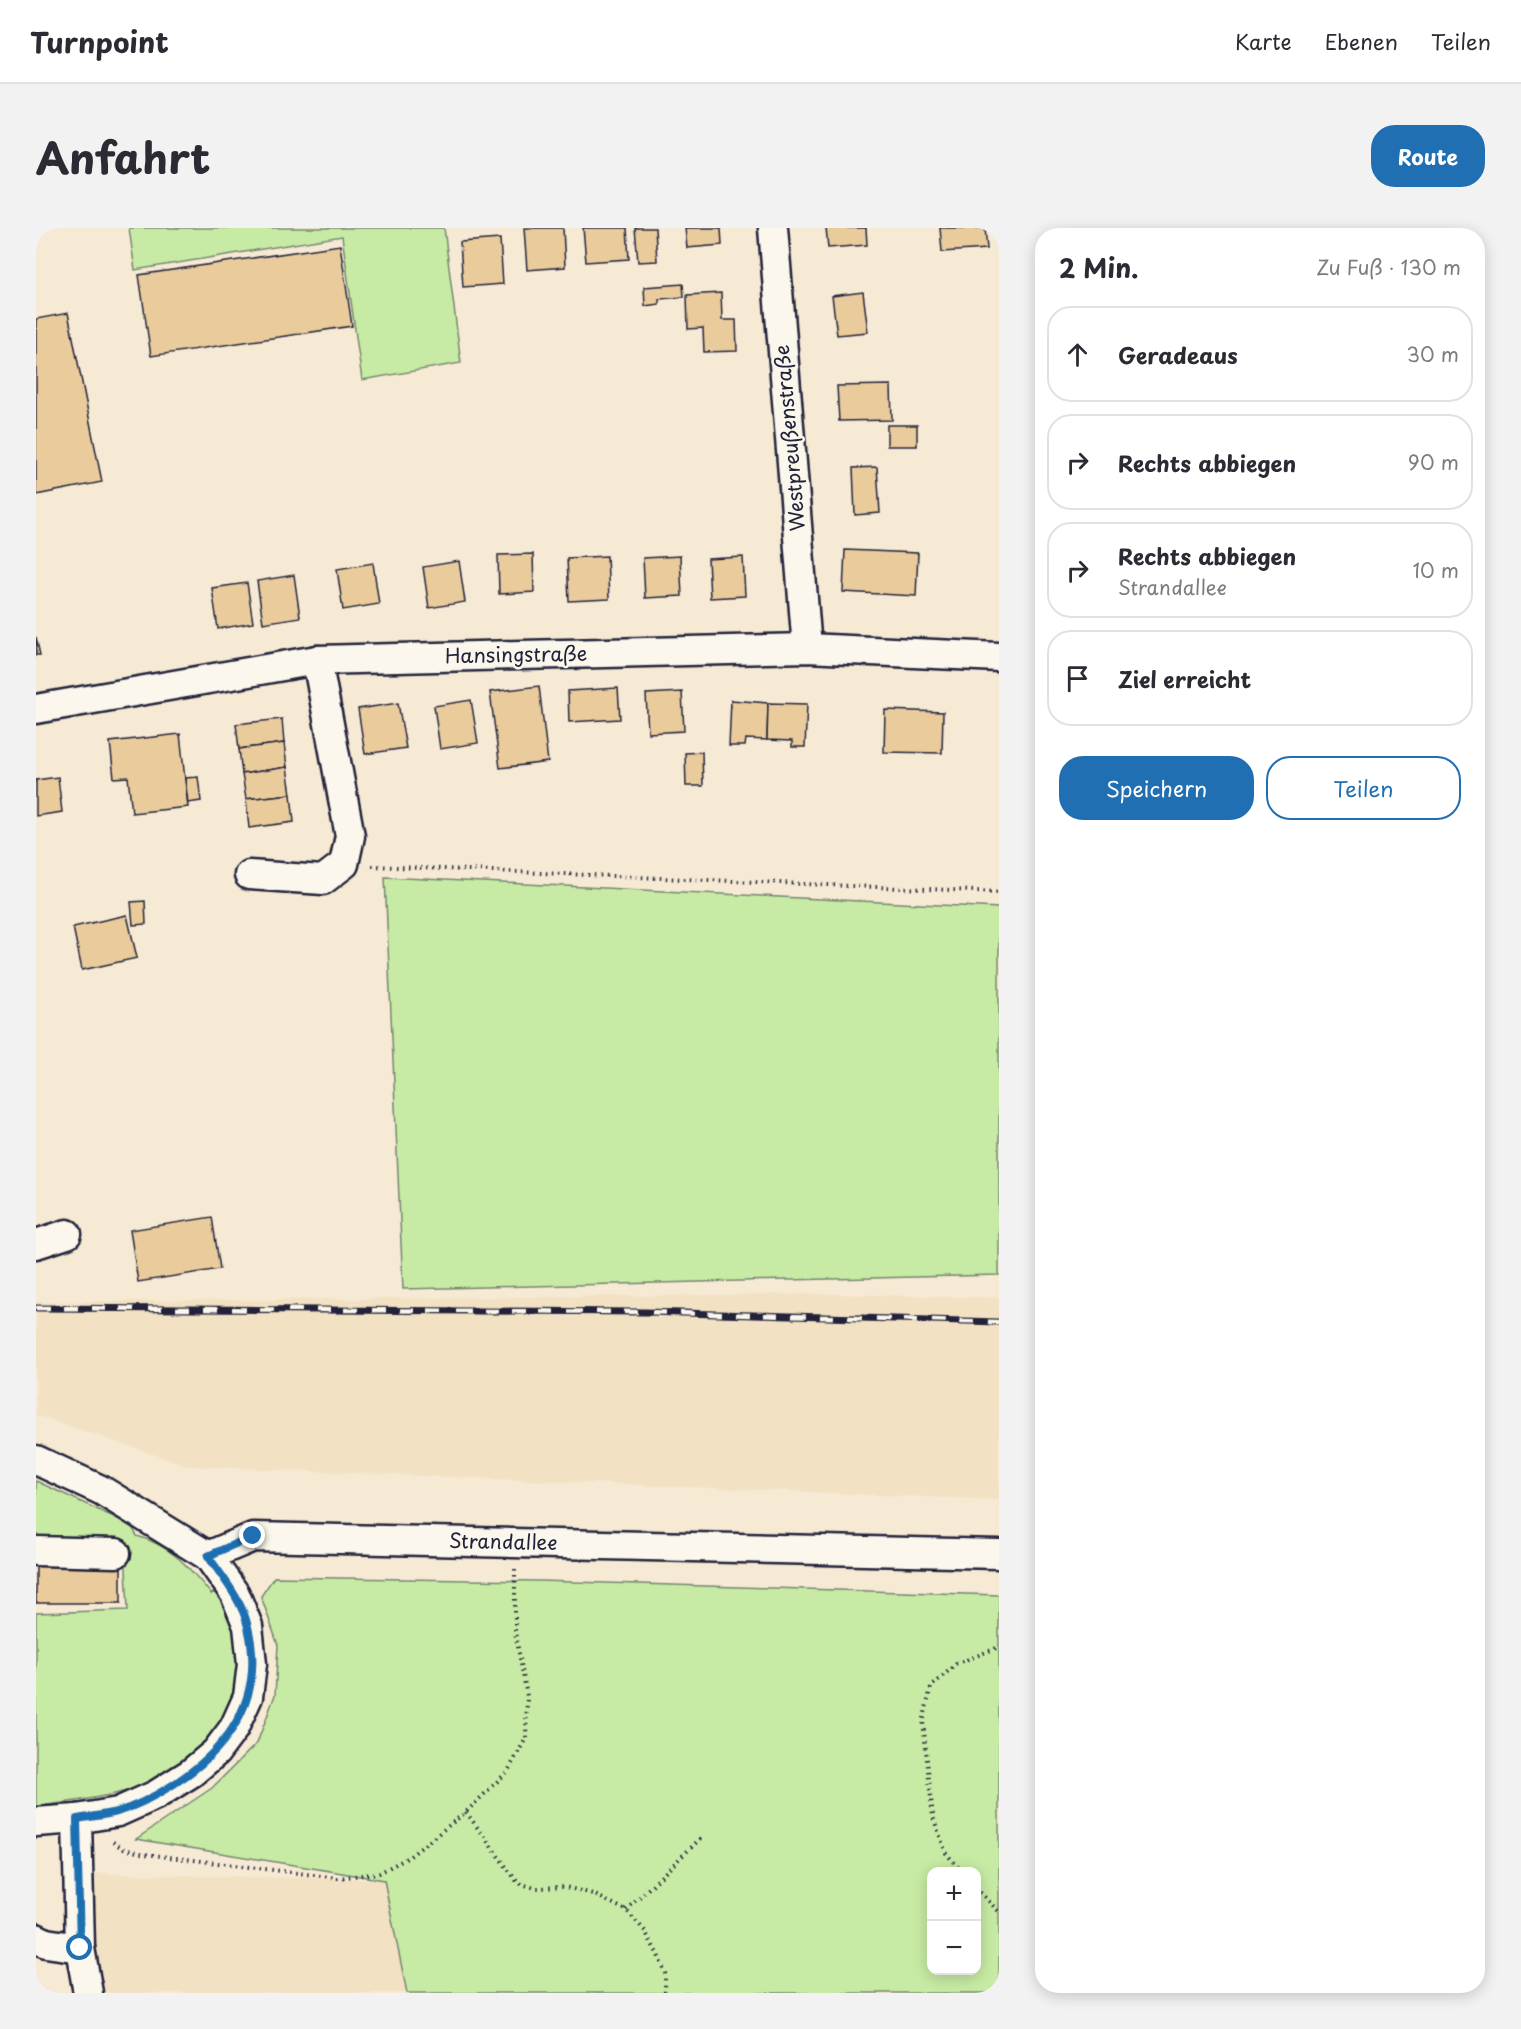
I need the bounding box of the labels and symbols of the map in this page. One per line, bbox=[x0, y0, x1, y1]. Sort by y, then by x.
street label: Westpreußenstraße bbox=[766, 344, 812, 532]
street label: Hansingstraße bbox=[445, 638, 587, 670]
route end bbox=[239, 1522, 265, 1548]
street label: Strandallee bbox=[449, 1525, 557, 1557]
route start bbox=[66, 1934, 92, 1960]

